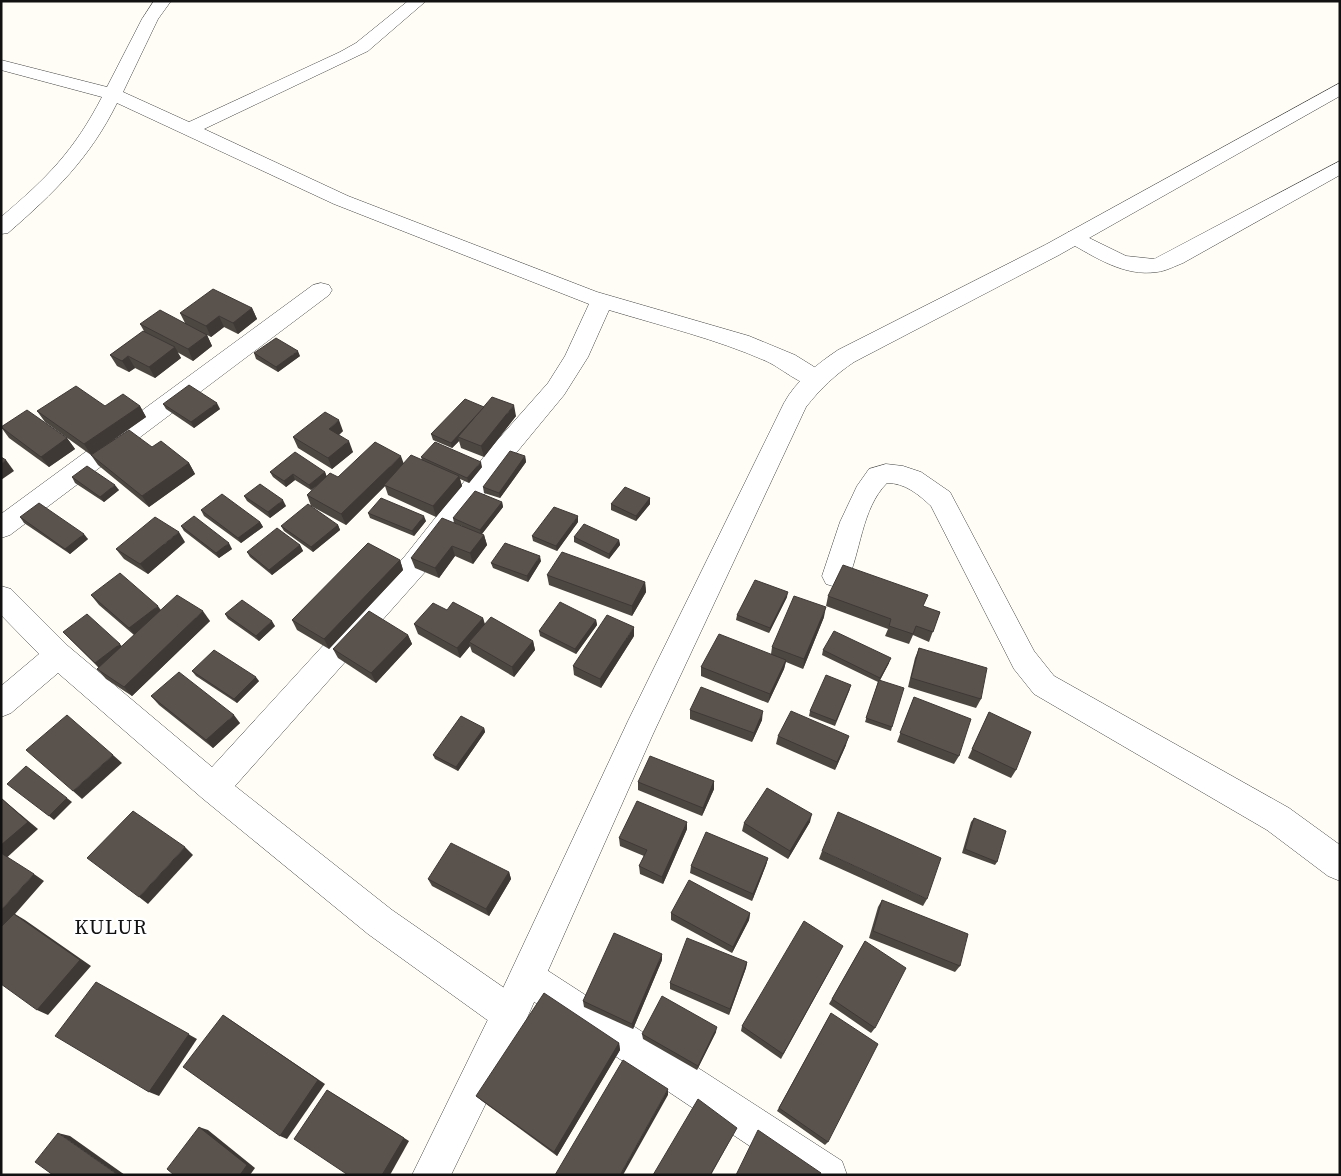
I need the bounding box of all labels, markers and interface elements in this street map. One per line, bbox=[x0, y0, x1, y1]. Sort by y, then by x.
district label: KULUR bbox=[74, 912, 148, 941]

